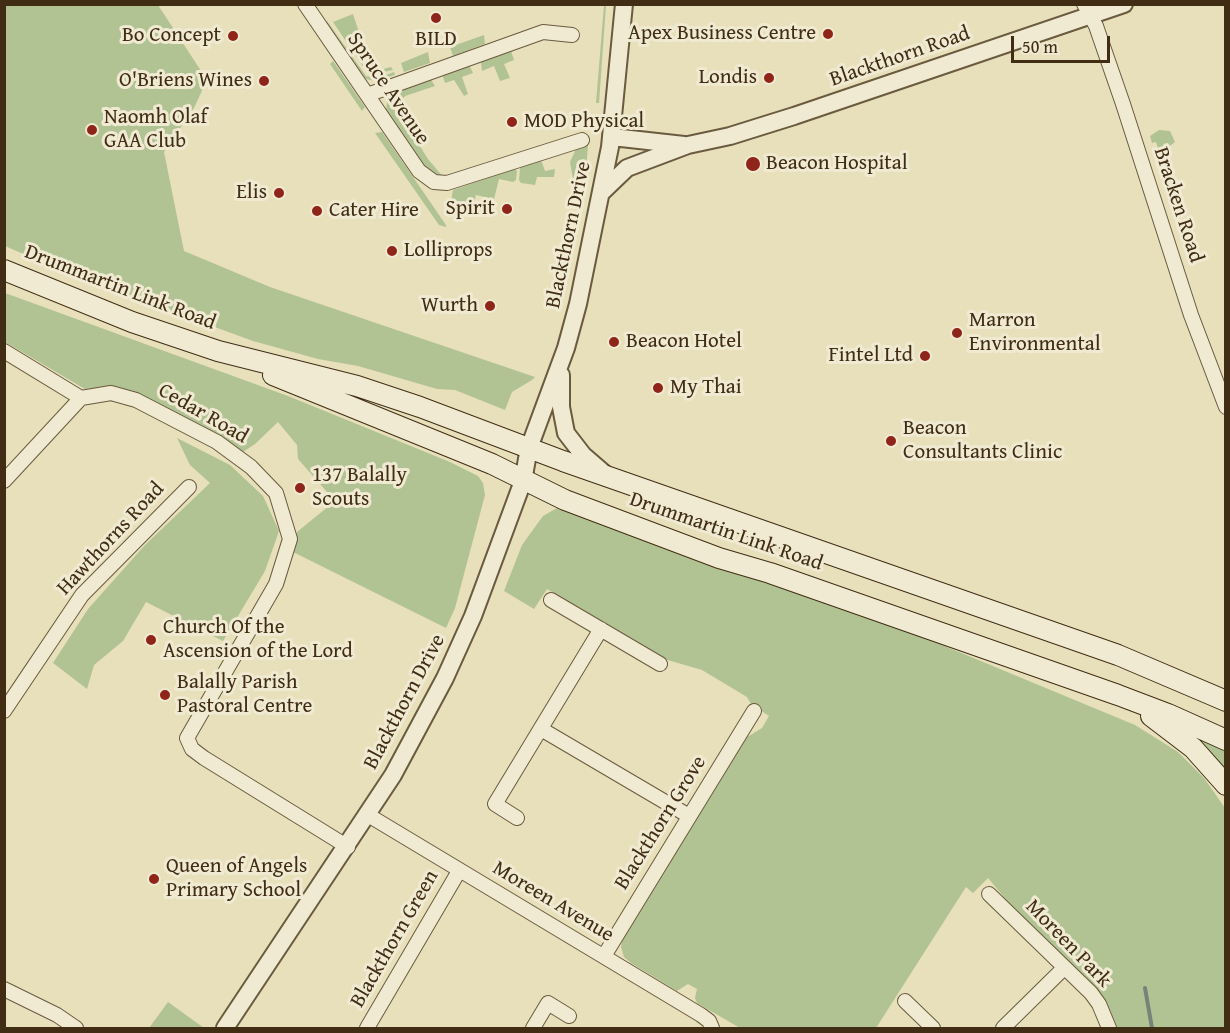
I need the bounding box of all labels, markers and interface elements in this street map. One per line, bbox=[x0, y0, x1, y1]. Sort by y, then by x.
marker: BILD bbox=[429, 11, 443, 25]
place label: Apex Business Centre bbox=[628, 21, 816, 47]
street label: Blackthorn Road bbox=[827, 21, 973, 93]
place label: Bo Concept bbox=[122, 23, 221, 49]
scale bar bbox=[1014, 24, 1113, 62]
place label: BILD bbox=[415, 27, 457, 53]
marker: Apex Business Centre bbox=[821, 27, 835, 41]
street label: Spruce Avenue bbox=[341, 28, 435, 150]
marker: Bo Concept bbox=[226, 29, 240, 43]
text: 50 m bbox=[1022, 33, 1058, 60]
place label: Londis bbox=[699, 65, 757, 91]
place label: O'Briens Wines bbox=[119, 68, 252, 94]
marker: Londis bbox=[762, 71, 776, 85]
marker: O'Briens Wines bbox=[257, 74, 271, 88]
place label: Naomh Olaf GAA Club bbox=[104, 105, 207, 155]
place label: MOD Physical bbox=[524, 109, 644, 135]
marker: MOD Physical bbox=[505, 115, 519, 129]
marker: Naomh Olaf GAA Club bbox=[85, 123, 99, 137]
street label: Bracken Road bbox=[1148, 144, 1208, 266]
place label: Beacon Hospital bbox=[766, 151, 908, 177]
marker: Beacon Hospital bbox=[744, 155, 762, 173]
street label: Blackthorn Drive bbox=[541, 159, 597, 311]
place label: Elis bbox=[236, 180, 267, 206]
marker: Elis bbox=[272, 186, 286, 200]
place label: Spirit bbox=[446, 196, 495, 222]
place label: Cater Hire bbox=[329, 198, 419, 224]
marker: Spirit bbox=[500, 202, 514, 216]
marker: Cater Hire bbox=[310, 204, 324, 218]
place label: Lolliprops bbox=[404, 238, 493, 264]
street label: Drummartin Link Road bbox=[21, 240, 219, 336]
marker: Lolliprops bbox=[385, 244, 399, 258]
place label: Wurth bbox=[421, 293, 478, 319]
marker: Wurth bbox=[483, 299, 497, 313]
place label: Marron Environmental bbox=[969, 308, 1101, 358]
marker: Marron Environmental bbox=[950, 326, 964, 340]
place label: Beacon Hotel bbox=[626, 329, 742, 355]
marker: Beacon Hotel bbox=[607, 335, 621, 349]
place label: Fintel Ltd bbox=[828, 343, 913, 369]
marker: Fintel Ltd bbox=[918, 349, 932, 363]
place label: My Thai bbox=[670, 375, 742, 401]
street label: Cedar Road bbox=[154, 378, 252, 450]
marker: My Thai bbox=[651, 381, 665, 395]
place label: Beacon Consultants Clinic bbox=[903, 416, 1062, 466]
marker: Beacon Consultants Clinic bbox=[884, 434, 898, 448]
place label: 137 Balally Scouts bbox=[312, 463, 407, 513]
street label: Hawthorns Road bbox=[52, 477, 170, 601]
marker: 137 Balally Scouts bbox=[293, 481, 307, 495]
street label: Drummartin Link Road bbox=[626, 487, 826, 577]
place label: Church Of the Ascension of the Lord bbox=[163, 615, 353, 665]
street label: Blackthorn Drive bbox=[359, 630, 451, 774]
marker: Church Of the Ascension of the Lord bbox=[144, 633, 158, 647]
place label: Balally Parish Pastoral Centre bbox=[177, 670, 312, 720]
marker: Balally Parish Pastoral Centre bbox=[158, 688, 172, 702]
street label: Blackthorn Grove bbox=[610, 751, 712, 895]
place label: Queen of Angels Primary School bbox=[166, 854, 307, 904]
street label: Moreen Avenue bbox=[488, 856, 618, 948]
street label: Blackthorn Green bbox=[345, 866, 445, 1012]
marker: Queen of Angels Primary School bbox=[147, 872, 161, 886]
street label: Moreen Park bbox=[1020, 895, 1116, 993]

